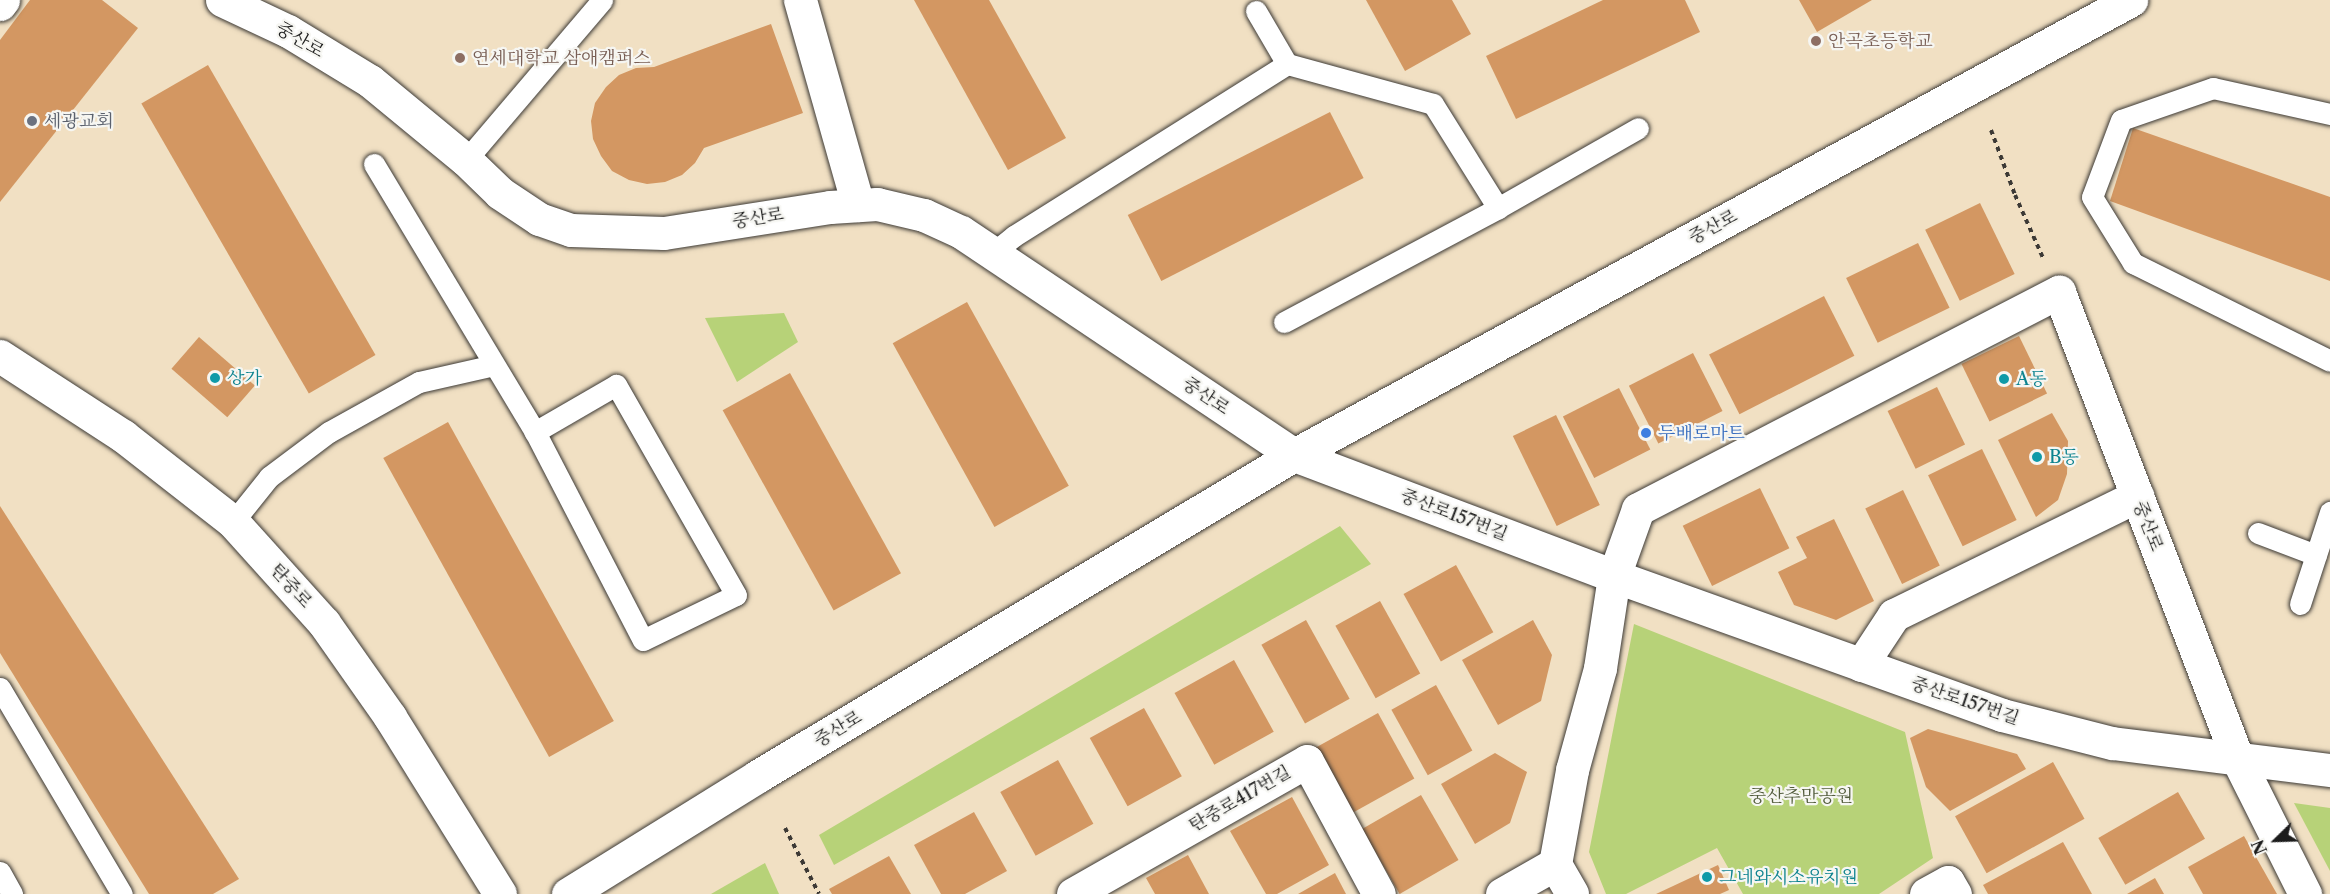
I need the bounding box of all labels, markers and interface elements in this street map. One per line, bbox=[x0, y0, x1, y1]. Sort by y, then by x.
street label: 중산로 bbox=[272, 18, 328, 62]
place label: 안곡초등학교 bbox=[1828, 30, 1932, 52]
marker: 안곡초등학교 bbox=[1809, 34, 1823, 48]
place label: 연세대학교 삼애캠퍼스 bbox=[472, 47, 651, 69]
marker: 연세대학교 삼애캠퍼스 bbox=[453, 51, 467, 65]
place label: 세광교회 bbox=[44, 110, 114, 132]
marker: 세광교회 bbox=[25, 114, 39, 128]
street label: 중산로 bbox=[731, 203, 785, 233]
street label: 중산로 bbox=[1685, 205, 1741, 249]
place label: 상가 bbox=[227, 367, 262, 389]
place label: A동 bbox=[2016, 368, 2047, 390]
marker: 상가 bbox=[208, 371, 222, 385]
street label: 중산로 bbox=[1178, 372, 1234, 420]
marker: A동 bbox=[1997, 372, 2011, 386]
place label: 두배로마트 bbox=[1658, 422, 1745, 444]
marker: 두배로마트 bbox=[1639, 426, 1653, 440]
place label: B동 bbox=[2049, 446, 2079, 468]
marker: B동 bbox=[2030, 450, 2044, 464]
street label: 중산로157번길 bbox=[1397, 485, 1511, 545]
street label: 중산로 bbox=[2129, 498, 2167, 554]
street label: 탄중로 bbox=[266, 559, 316, 613]
street label: 중산로157번길 bbox=[1908, 672, 2022, 730]
street label: 중산로 bbox=[810, 706, 866, 752]
street label: 탄중로417번길 bbox=[1185, 761, 1295, 837]
park label: 중산추만공원 bbox=[1749, 785, 1853, 807]
north arrow bbox=[2246, 810, 2306, 870]
text: N bbox=[2248, 837, 2271, 857]
place label: 그네와시소유치원 bbox=[1719, 866, 1858, 888]
marker: 그네와시소유치원 bbox=[1700, 870, 1714, 884]

